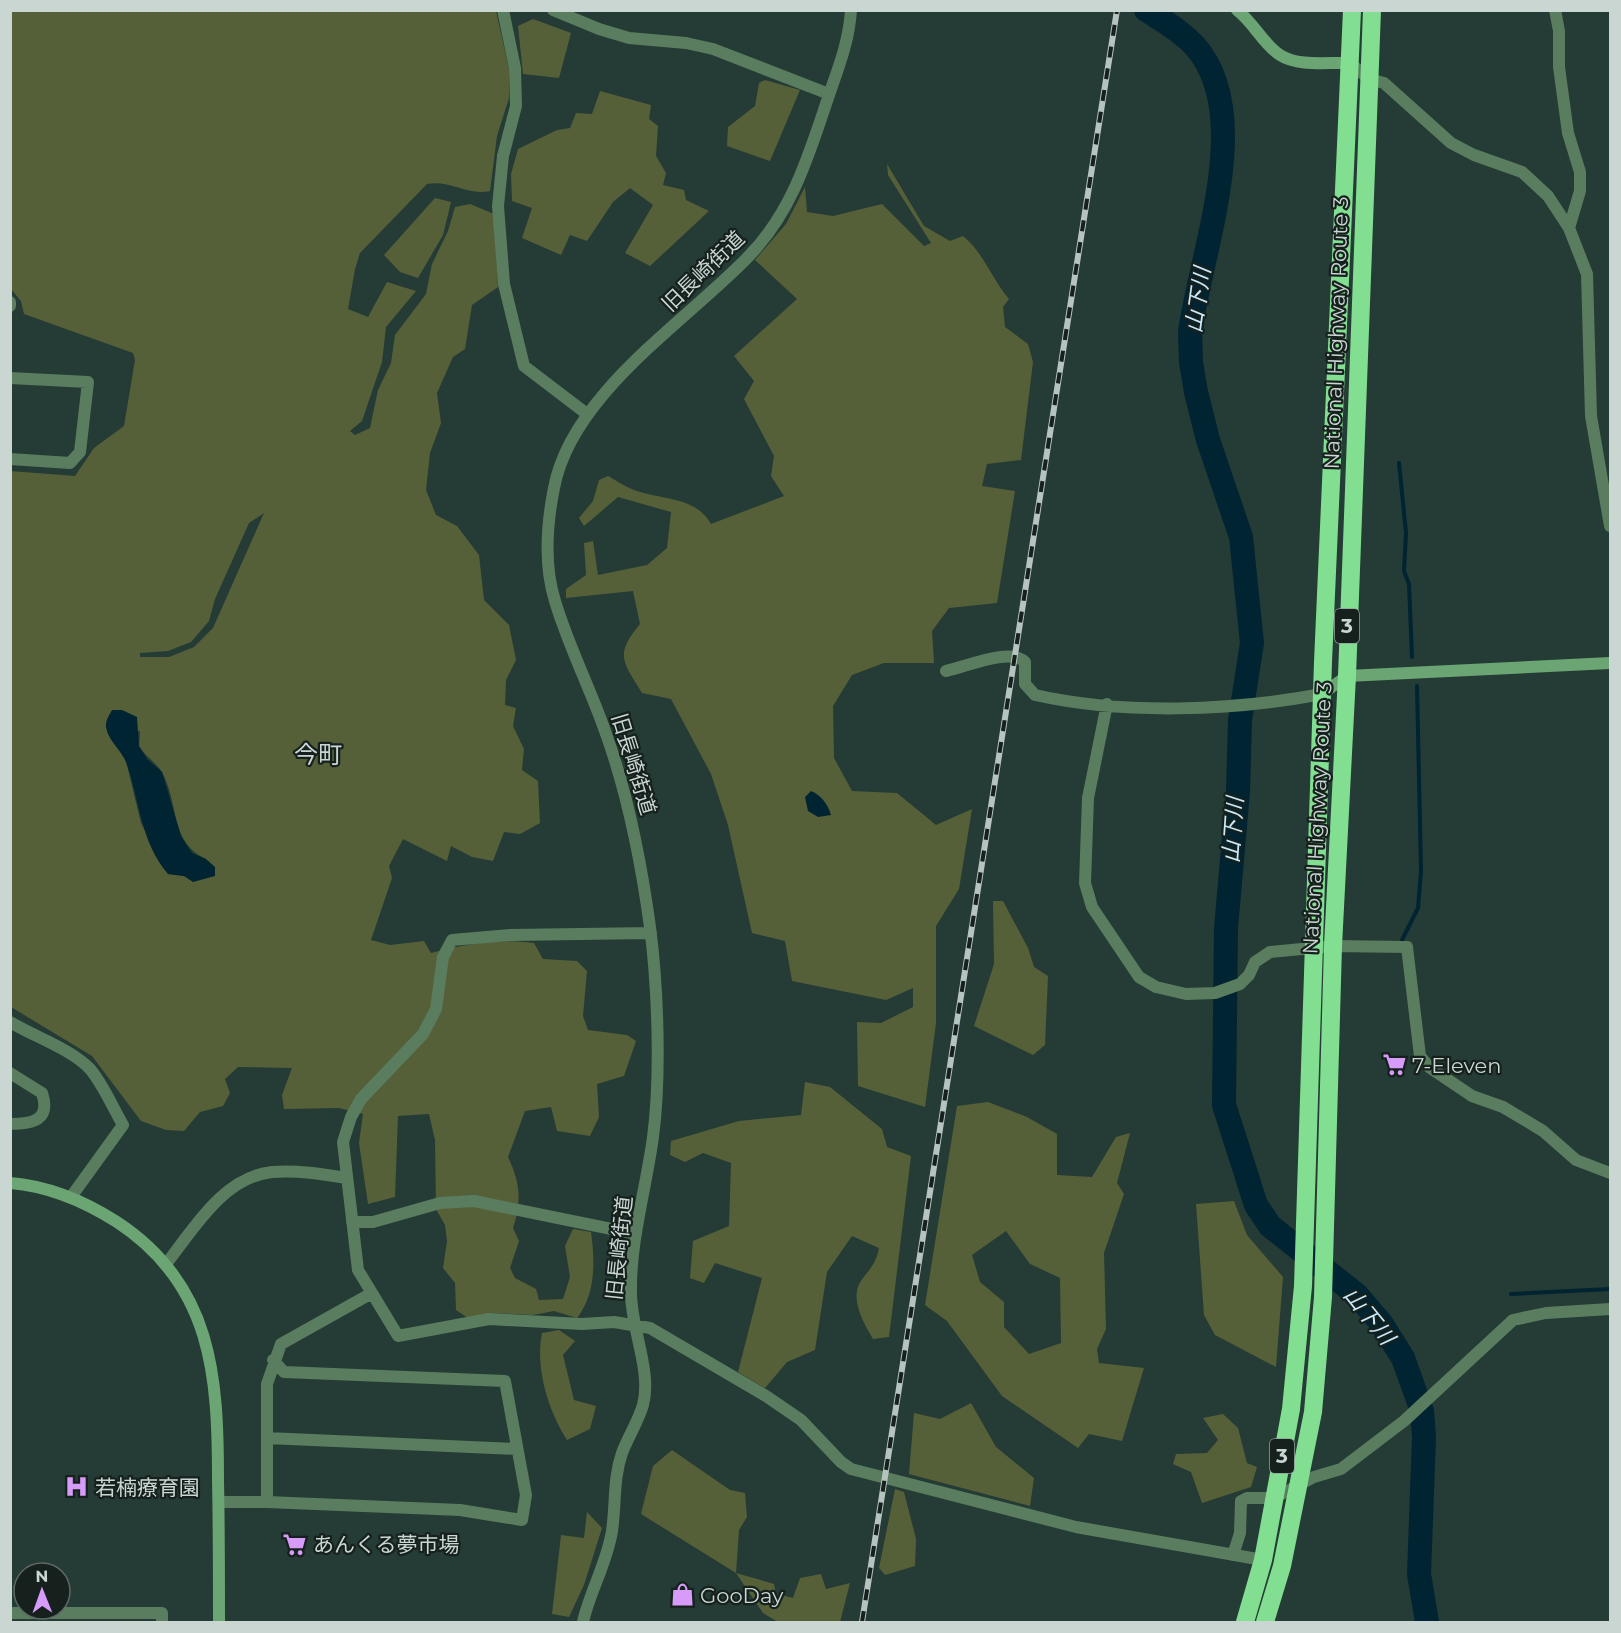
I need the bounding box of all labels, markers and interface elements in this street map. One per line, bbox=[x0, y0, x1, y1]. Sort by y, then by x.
street label: National Highway Route 3 bbox=[1319, 196, 1353, 470]
street label: 旧長崎街道 bbox=[657, 226, 749, 316]
water label: 山下川 bbox=[1180, 263, 1216, 335]
road number: 3 bbox=[1335, 609, 1359, 643]
street label: National Highway Route 3 bbox=[1297, 681, 1337, 955]
street label: 旧長崎街道 bbox=[607, 710, 661, 818]
district label: 今町 bbox=[294, 740, 342, 769]
water label: 山下川 bbox=[1217, 794, 1249, 864]
supermarket icon: 7-Eleven bbox=[1381, 1052, 1407, 1078]
place label: 7-Eleven bbox=[1412, 1053, 1501, 1078]
street label: 旧長崎街道 bbox=[601, 1194, 637, 1302]
water label: 山下川 bbox=[1338, 1282, 1402, 1352]
road number: 3 bbox=[1270, 1439, 1294, 1473]
hospital icon: 若楠療育園 bbox=[64, 1474, 90, 1500]
place label: 若楠療育園 bbox=[95, 1475, 200, 1500]
supermarket icon: あんくる夢市場 bbox=[282, 1531, 308, 1557]
place label: あんくる夢市場 bbox=[313, 1532, 460, 1557]
north arrow bbox=[12, 1561, 72, 1621]
text: N bbox=[35, 1567, 48, 1586]
shop icon: GooDay bbox=[669, 1582, 695, 1608]
place label: GooDay bbox=[700, 1583, 784, 1608]

